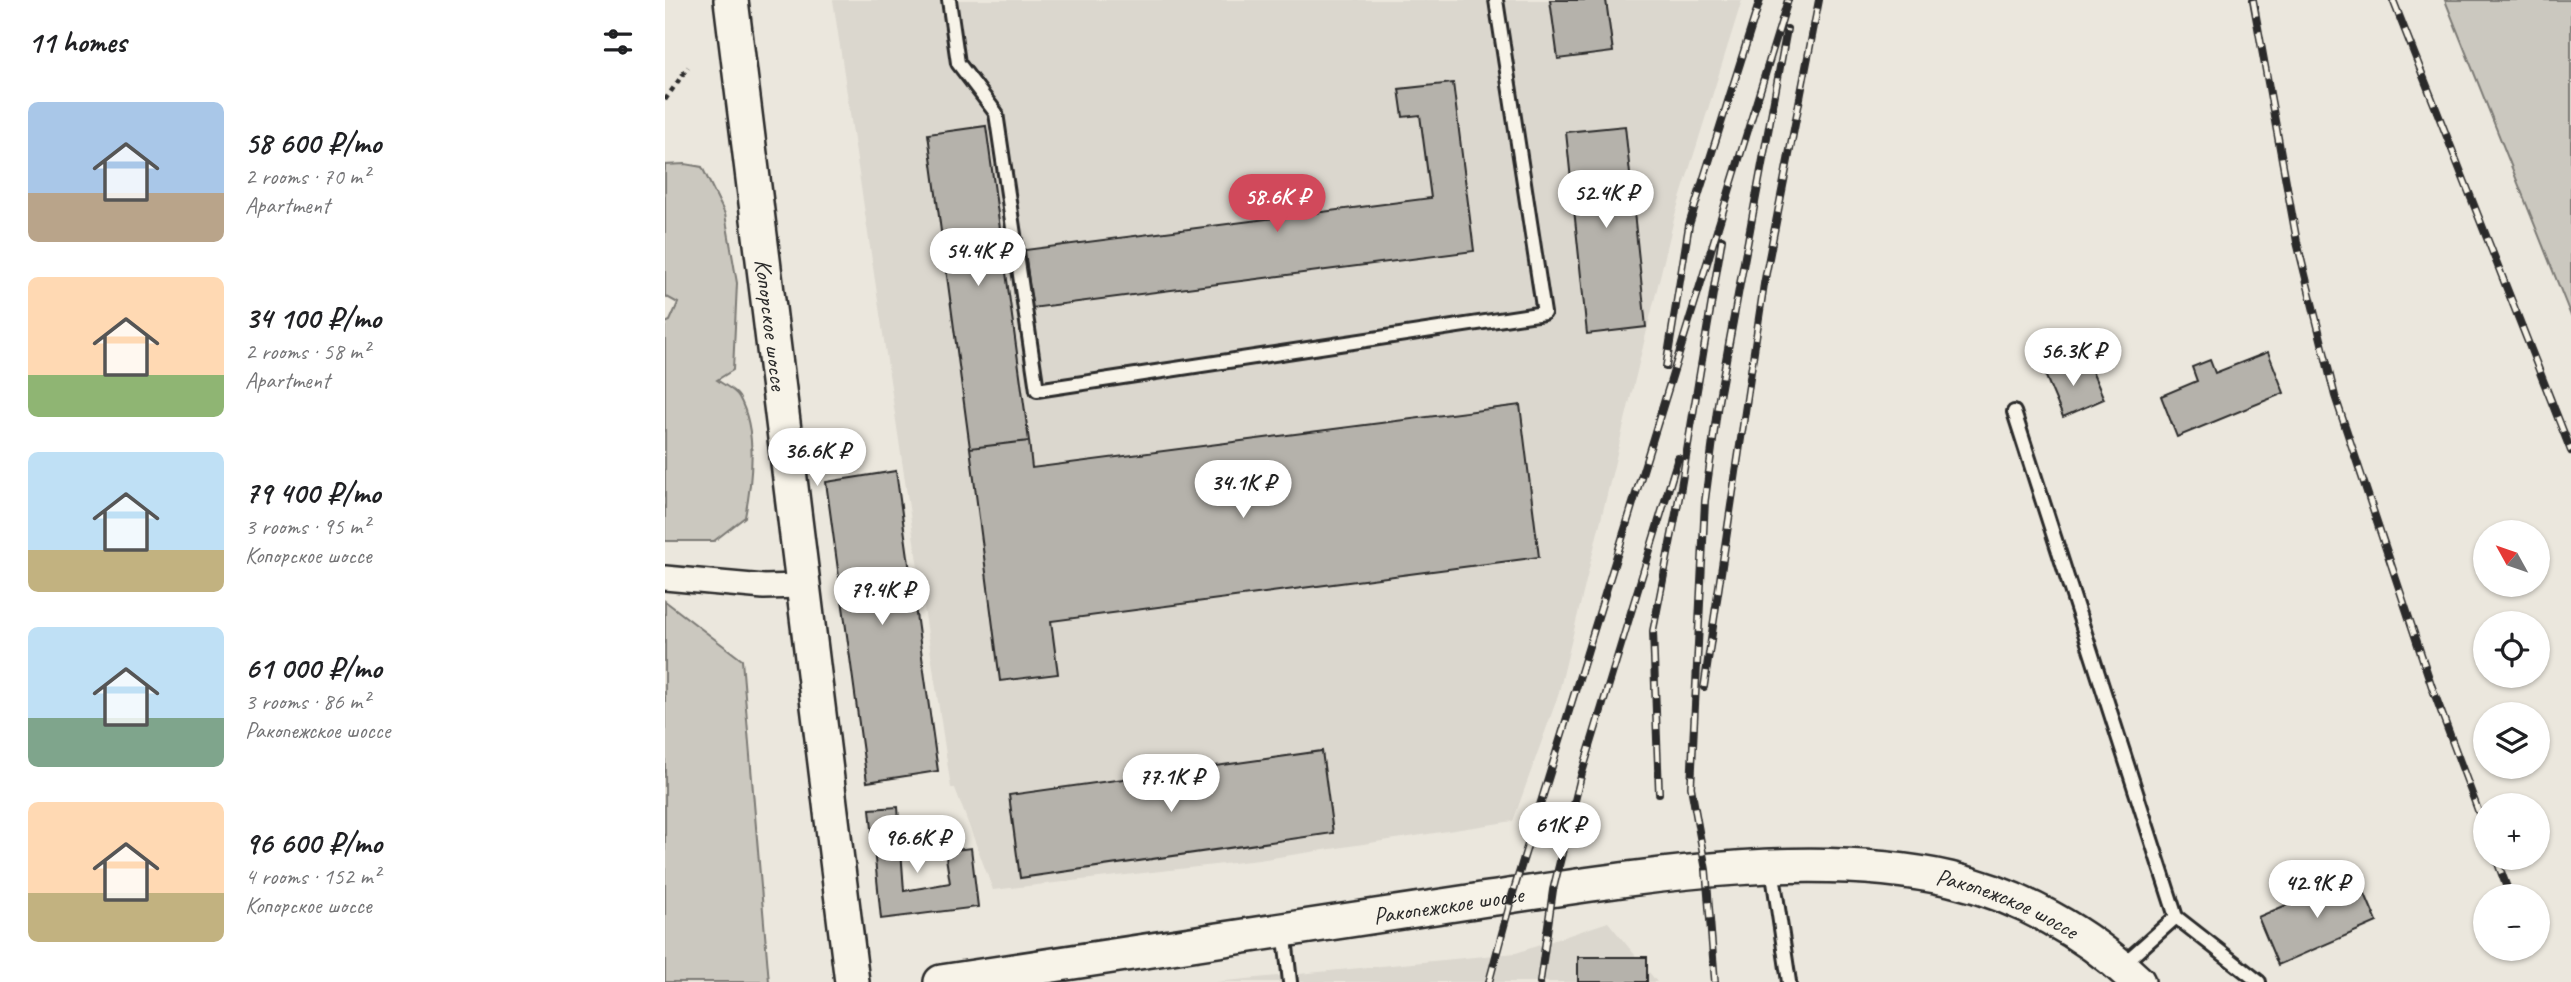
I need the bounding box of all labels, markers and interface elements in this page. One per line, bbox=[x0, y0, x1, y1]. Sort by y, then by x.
text: 11 homes bbox=[28, 23, 126, 61]
icon: filters bbox=[599, 23, 637, 61]
text: 58 600 ₽/mo bbox=[245, 124, 381, 162]
icon: home bbox=[84, 130, 168, 214]
text: 2 rooms · 70 m² bbox=[245, 162, 369, 191]
pin: 52.4K ₽ bbox=[1541, 170, 1671, 230]
pin: 58.6K ₽ bbox=[1212, 174, 1342, 234]
text: 52.4K ₽ bbox=[1574, 178, 1638, 207]
text: 58.6K ₽ bbox=[1245, 182, 1309, 211]
text: Apartment bbox=[245, 191, 330, 220]
pin: 54.4K ₽ bbox=[913, 229, 1043, 288]
text: 54.4K ₽ bbox=[946, 236, 1010, 265]
street label: Копорское шоссе bbox=[748, 257, 794, 394]
text: 34 100 ₽/mo bbox=[245, 299, 381, 337]
icon: home bbox=[84, 305, 168, 389]
pin: 56.3K ₽ bbox=[2008, 328, 2138, 388]
text: 56.3K ₽ bbox=[2041, 336, 2105, 365]
text: 2 rooms · 58 m² bbox=[245, 337, 369, 366]
text: Apartment bbox=[245, 366, 330, 395]
pin: 36.6K ₽ bbox=[752, 428, 882, 488]
text: 36.6K ₽ bbox=[784, 436, 850, 465]
pin: 34.1K ₽ bbox=[1178, 461, 1308, 520]
text: 34.1K ₽ bbox=[1211, 468, 1275, 497]
text: 79 400 ₽/mo bbox=[245, 474, 380, 512]
icon: home bbox=[84, 480, 168, 564]
text: 3 rooms · 95 m² bbox=[245, 512, 369, 541]
north arrow bbox=[2473, 520, 2550, 597]
map controls bbox=[2473, 520, 2550, 961]
text: Копорское шоссе bbox=[245, 541, 371, 570]
pin: 79.4K ₽ bbox=[817, 568, 947, 627]
text: 79.4K ₽ bbox=[850, 575, 914, 604]
button: locate bbox=[2473, 611, 2550, 688]
text: 61 000 ₽/mo bbox=[245, 649, 382, 687]
icon: home bbox=[84, 655, 168, 739]
text: 3 rooms · 86 m² bbox=[245, 687, 369, 716]
button: layers bbox=[2473, 702, 2550, 779]
text: Ракопежское шоссе bbox=[245, 716, 390, 745]
pin: 77.1K ₽ bbox=[1106, 754, 1236, 814]
text: 77.1K ₽ bbox=[1139, 762, 1203, 791]
button: + bbox=[2473, 793, 2550, 870]
pin: 61K ₽ bbox=[1511, 802, 1609, 862]
text: 61K ₽ bbox=[1535, 810, 1585, 839]
pin: 96.6K ₽ bbox=[852, 816, 982, 875]
text: 96.6K ₽ bbox=[884, 823, 950, 852]
text: 96 600 ₽/mo bbox=[245, 824, 382, 862]
icon: home bbox=[84, 830, 168, 914]
pin: 42.9K ₽ bbox=[2252, 860, 2382, 920]
street label: Ракопежское шоссе bbox=[1933, 861, 2086, 947]
text: 4 rooms · 152 m² bbox=[245, 862, 380, 891]
text: 42.9K ₽ bbox=[2285, 868, 2349, 897]
street label: Ракопежское шоссе bbox=[1371, 879, 1527, 931]
button: − bbox=[2473, 884, 2550, 961]
text: Копорское шоссе bbox=[245, 891, 371, 920]

